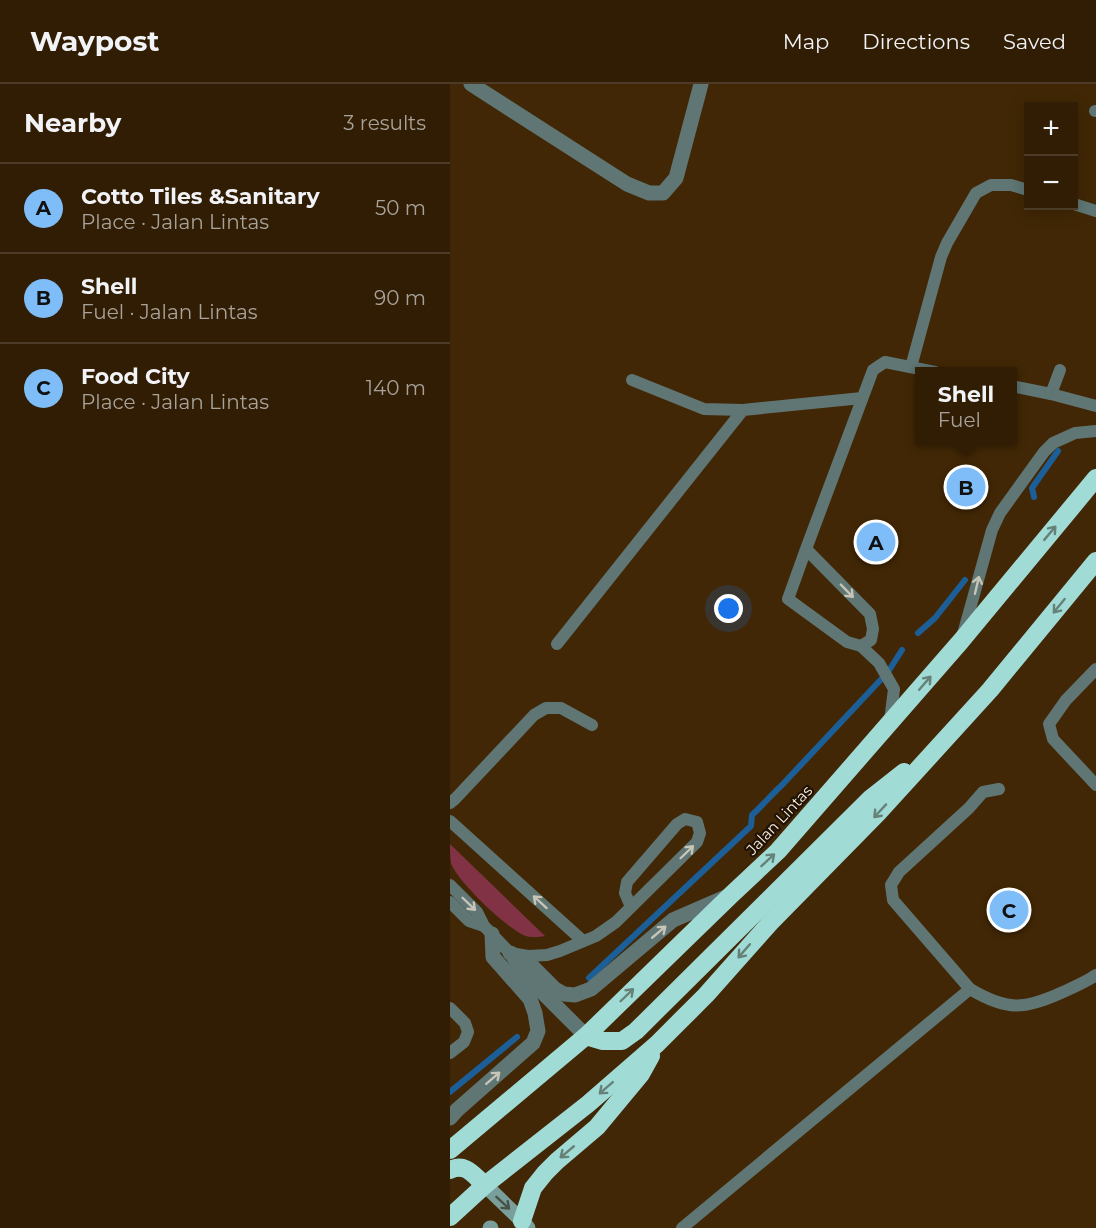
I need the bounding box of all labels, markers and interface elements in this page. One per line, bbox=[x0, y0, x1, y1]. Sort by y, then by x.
text: Waypost bbox=[30, 24, 160, 58]
text: Map bbox=[783, 29, 829, 54]
text: Directions bbox=[862, 29, 970, 54]
text: Saved bbox=[1003, 29, 1066, 54]
map controls bbox=[1024, 102, 1078, 210]
button: + bbox=[1024, 102, 1078, 156]
text: Nearby bbox=[24, 107, 121, 139]
text: 3 results bbox=[343, 111, 426, 135]
button: − bbox=[1024, 156, 1078, 210]
text: Cotto Tiles &Sanitary bbox=[81, 183, 320, 210]
text: A bbox=[36, 196, 51, 220]
text: 50 m bbox=[375, 196, 426, 220]
text: Place · Jalan Lintas bbox=[81, 210, 269, 234]
text: Shell bbox=[81, 273, 137, 300]
text: B bbox=[36, 286, 51, 310]
text: 90 m bbox=[374, 286, 426, 310]
text: Fuel · Jalan Lintas bbox=[81, 300, 257, 324]
text: Food City bbox=[81, 363, 190, 390]
popup bbox=[915, 367, 1017, 445]
text: C bbox=[36, 376, 51, 400]
text: 140 m bbox=[366, 376, 426, 400]
text: Shell bbox=[938, 381, 994, 408]
text: Place · Jalan Lintas bbox=[81, 390, 269, 414]
text: Fuel bbox=[938, 408, 981, 432]
pin: B bbox=[946, 464, 986, 510]
pin: A bbox=[856, 520, 896, 564]
one-way arrow bbox=[1043, 526, 1057, 541]
one-way arrow bbox=[972, 575, 983, 595]
one-way arrow bbox=[840, 583, 854, 598]
your location bbox=[714, 594, 743, 623]
one-way arrow bbox=[1052, 598, 1065, 614]
one-way arrow bbox=[918, 675, 932, 690]
street label: Jalan Lintas bbox=[741, 781, 816, 859]
one-way arrow bbox=[873, 803, 887, 818]
one-way arrow bbox=[680, 844, 695, 859]
one-way arrow bbox=[760, 853, 775, 867]
pin: C bbox=[990, 888, 1028, 932]
one-way arrow bbox=[532, 895, 547, 909]
one-way arrow bbox=[461, 897, 476, 911]
one-way arrow bbox=[651, 925, 666, 939]
one-way arrow bbox=[737, 943, 751, 958]
one-way arrow bbox=[620, 988, 635, 1002]
one-way arrow bbox=[485, 1071, 500, 1085]
one-way arrow bbox=[599, 1081, 614, 1095]
one-way arrow bbox=[560, 1145, 575, 1159]
one-way arrow bbox=[496, 1196, 511, 1210]

